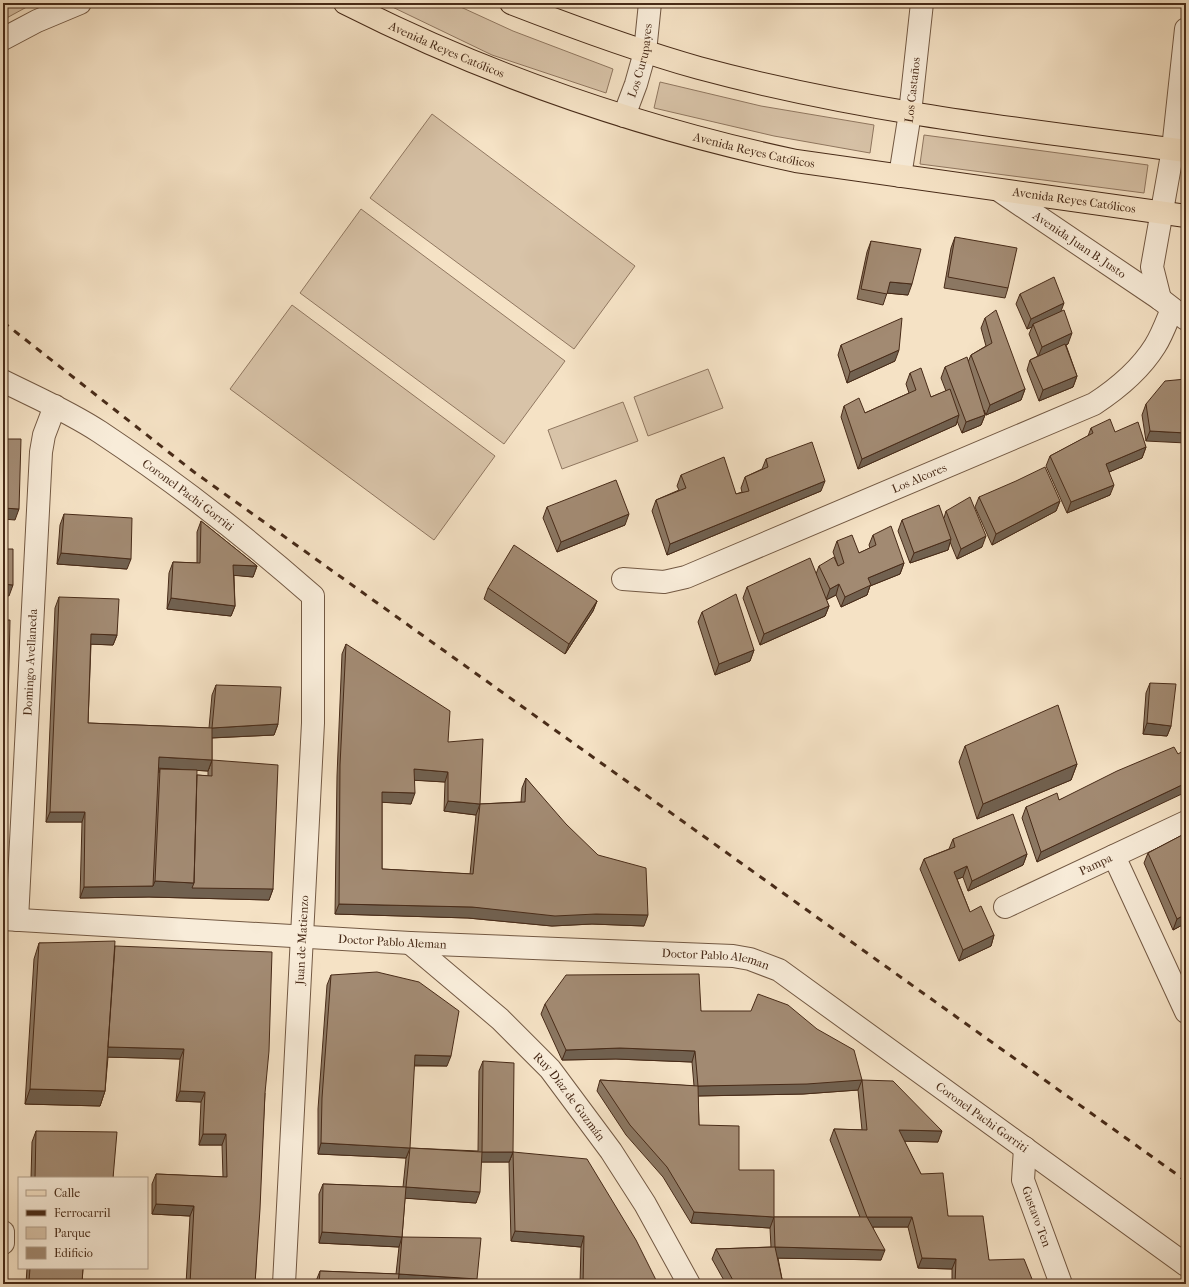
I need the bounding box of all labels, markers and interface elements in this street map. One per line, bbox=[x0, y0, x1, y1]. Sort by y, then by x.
street label: Avenida Reyes Católicos bbox=[386, 18, 507, 81]
street label: Los Curupayes bbox=[625, 22, 655, 100]
street label: Los Castaños bbox=[902, 56, 923, 124]
street label: Avenida Reyes Católicos bbox=[691, 129, 816, 171]
street label: Avenida Reyes Católicos bbox=[1011, 184, 1137, 216]
street label: Avenida Juan B. Justo bbox=[1030, 208, 1129, 281]
street label: Coronel Pachi Gorriti bbox=[140, 456, 237, 534]
street label: Los Alcores bbox=[890, 460, 949, 496]
street label: Domingo Avellaneda bbox=[20, 608, 40, 716]
street label: Pampa bbox=[1077, 851, 1115, 878]
street label: Juan de Matienzo bbox=[293, 895, 311, 986]
street label: Doctor Pablo Aleman bbox=[338, 932, 447, 951]
street label: Doctor Pablo Aleman bbox=[661, 946, 771, 973]
street label: Ruy Díaz de Guzmán bbox=[530, 1049, 608, 1144]
street label: Coronel Pachi Gorriti bbox=[933, 1079, 1031, 1156]
legend bbox=[18, 1177, 148, 1269]
street label: Gustavo Ten bbox=[1019, 1184, 1054, 1249]
text: Calle bbox=[54, 1186, 80, 1200]
text: Ferrocarril bbox=[54, 1206, 111, 1220]
text: Parque bbox=[54, 1226, 91, 1240]
text: Edificio bbox=[54, 1246, 93, 1260]

